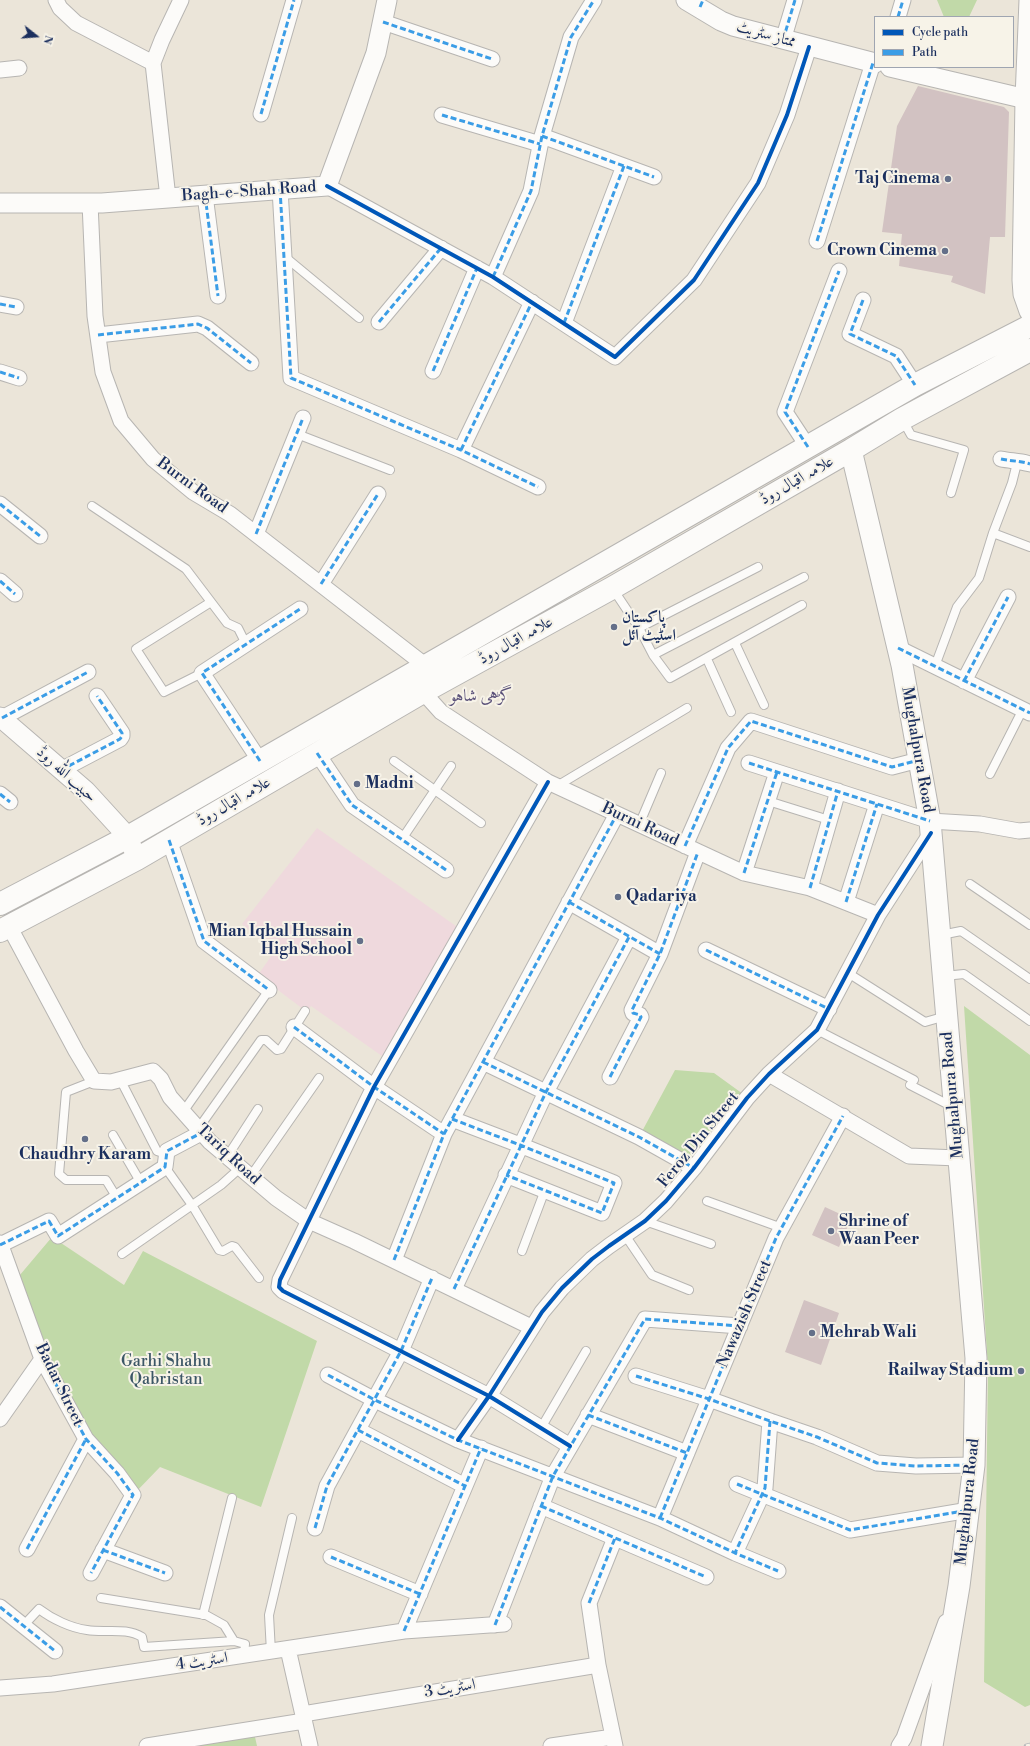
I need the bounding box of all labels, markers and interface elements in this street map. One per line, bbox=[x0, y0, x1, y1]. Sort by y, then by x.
north arrow bbox=[16, 16, 56, 56]
legend bbox=[874, 16, 1014, 68]
street label: ممتاز سٹریٹ bbox=[734, 17, 798, 53]
text: Cycle path bbox=[912, 25, 968, 40]
text: N bbox=[40, 33, 55, 46]
text: Path bbox=[912, 45, 937, 60]
place label: Taj Cinema bbox=[855, 169, 940, 189]
marker: Taj Cinema bbox=[943, 174, 953, 184]
street label: Bagh-e-Shah Road bbox=[181, 178, 317, 206]
place label: Crown Cinema bbox=[827, 241, 937, 261]
marker: Crown Cinema bbox=[940, 246, 950, 256]
street label: علامہ اقبال روڈ bbox=[757, 452, 837, 510]
street label: Burni Road bbox=[153, 454, 231, 518]
place label: پاکستان اسٹیٹ آئل bbox=[622, 608, 676, 646]
street label: علامہ اقبال روڈ bbox=[475, 613, 557, 669]
marker: پاکستان اسٹیٹ آئل bbox=[609, 622, 619, 632]
street label: Mughalpura Road bbox=[896, 685, 938, 815]
district label: گڑہی شاہو bbox=[450, 687, 512, 707]
street label: حبیب اللہ روڈ bbox=[32, 743, 100, 807]
street label: علامہ اقبال روڈ bbox=[194, 773, 274, 831]
place label: Madni bbox=[365, 774, 414, 794]
marker: Madni bbox=[352, 779, 362, 789]
street label: Burni Road bbox=[598, 799, 682, 851]
place label: Qadariya bbox=[626, 887, 697, 907]
marker: Qadariya bbox=[613, 892, 623, 902]
place label: Mian Iqbal Hussain High School bbox=[208, 922, 352, 960]
marker: Mian Iqbal Hussain High School bbox=[355, 936, 365, 946]
street label: Mughalpura Road bbox=[938, 1031, 968, 1159]
street label: Feroz Din Street bbox=[654, 1088, 744, 1192]
street label: Tariq Road bbox=[192, 1121, 264, 1189]
marker: Chaudhry Karam bbox=[80, 1134, 90, 1144]
place label: Chaudhry Karam bbox=[19, 1145, 151, 1165]
place label: Shrine of Waan Peer bbox=[839, 1212, 919, 1250]
marker: Shrine of Waan Peer bbox=[826, 1226, 836, 1236]
street label: Nawazish Street bbox=[714, 1257, 776, 1371]
place label: Mehrab Wali bbox=[820, 1323, 917, 1343]
marker: Mehrab Wali bbox=[807, 1328, 817, 1338]
street label: Badar Street bbox=[31, 1340, 87, 1430]
park label: Garhi Shahu Qabristan bbox=[121, 1352, 211, 1390]
place label: Railway Stadium bbox=[888, 1361, 1013, 1381]
marker: Railway Stadium bbox=[1016, 1366, 1026, 1376]
street label: Mughalpura Road bbox=[952, 1438, 984, 1566]
street label: اسٹریٹ 4 bbox=[175, 1649, 229, 1675]
street label: اسٹریٹ 3 bbox=[423, 1675, 477, 1703]

